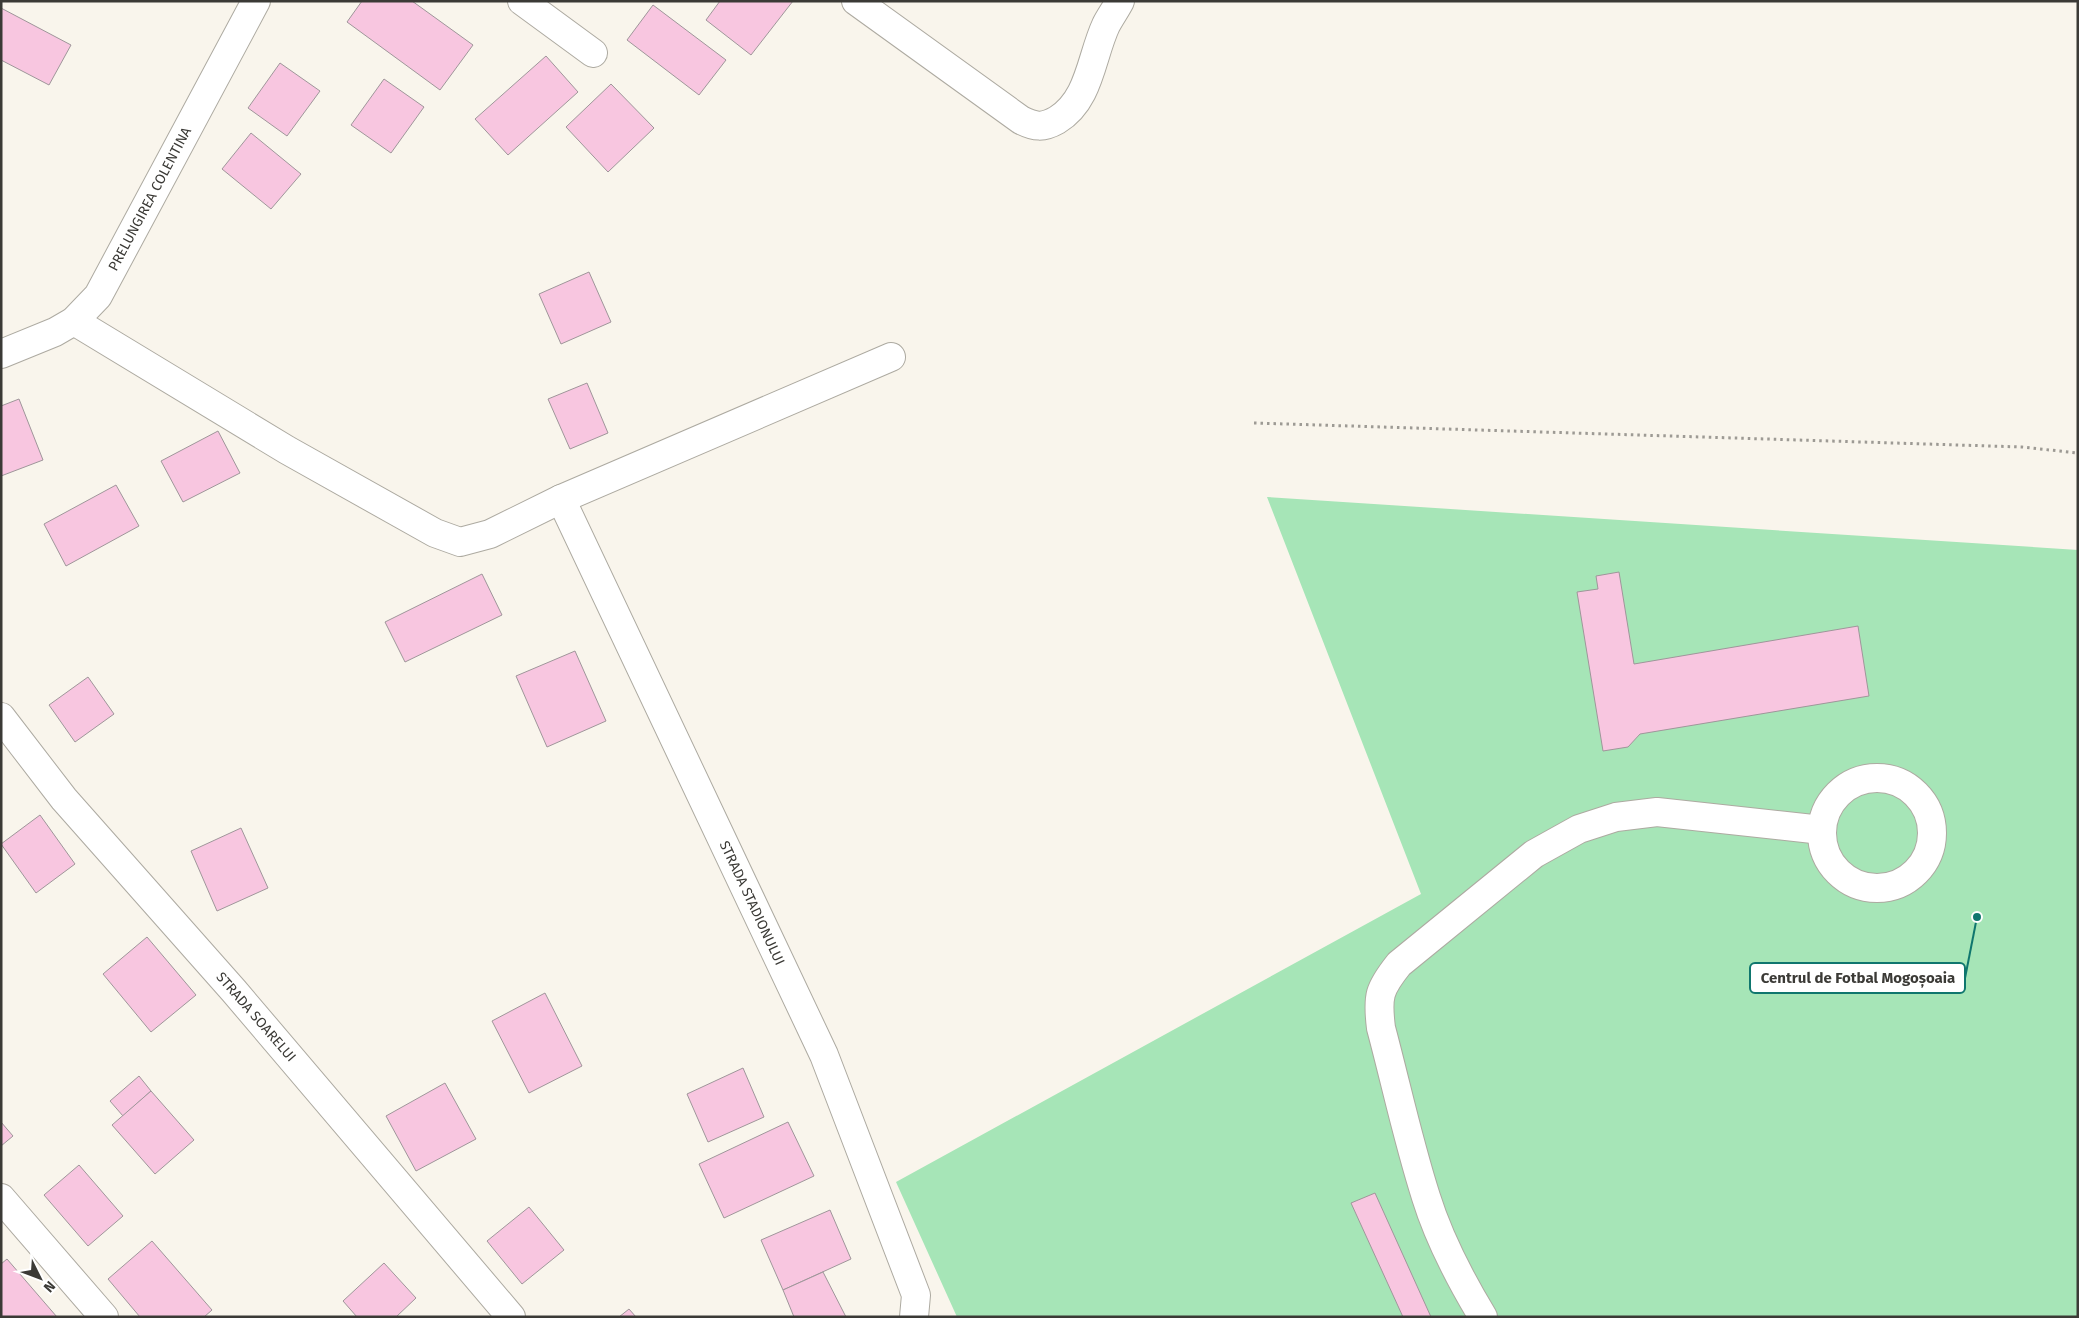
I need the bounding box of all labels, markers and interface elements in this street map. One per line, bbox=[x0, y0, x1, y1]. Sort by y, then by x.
street label: PRELUNGIREA COLENTINA bbox=[105, 124, 195, 274]
street label: STRADA STADIONULUI bbox=[716, 838, 788, 968]
callout: Centrul de Fotbal Mogoșoaia bbox=[1750, 963, 1965, 993]
street label: STRADA SOARELUI bbox=[213, 969, 299, 1065]
text: Centrul de Fotbal Mogoșoaia bbox=[1761, 969, 1955, 988]
north arrow bbox=[15, 1253, 65, 1303]
text: N bbox=[40, 1277, 59, 1296]

